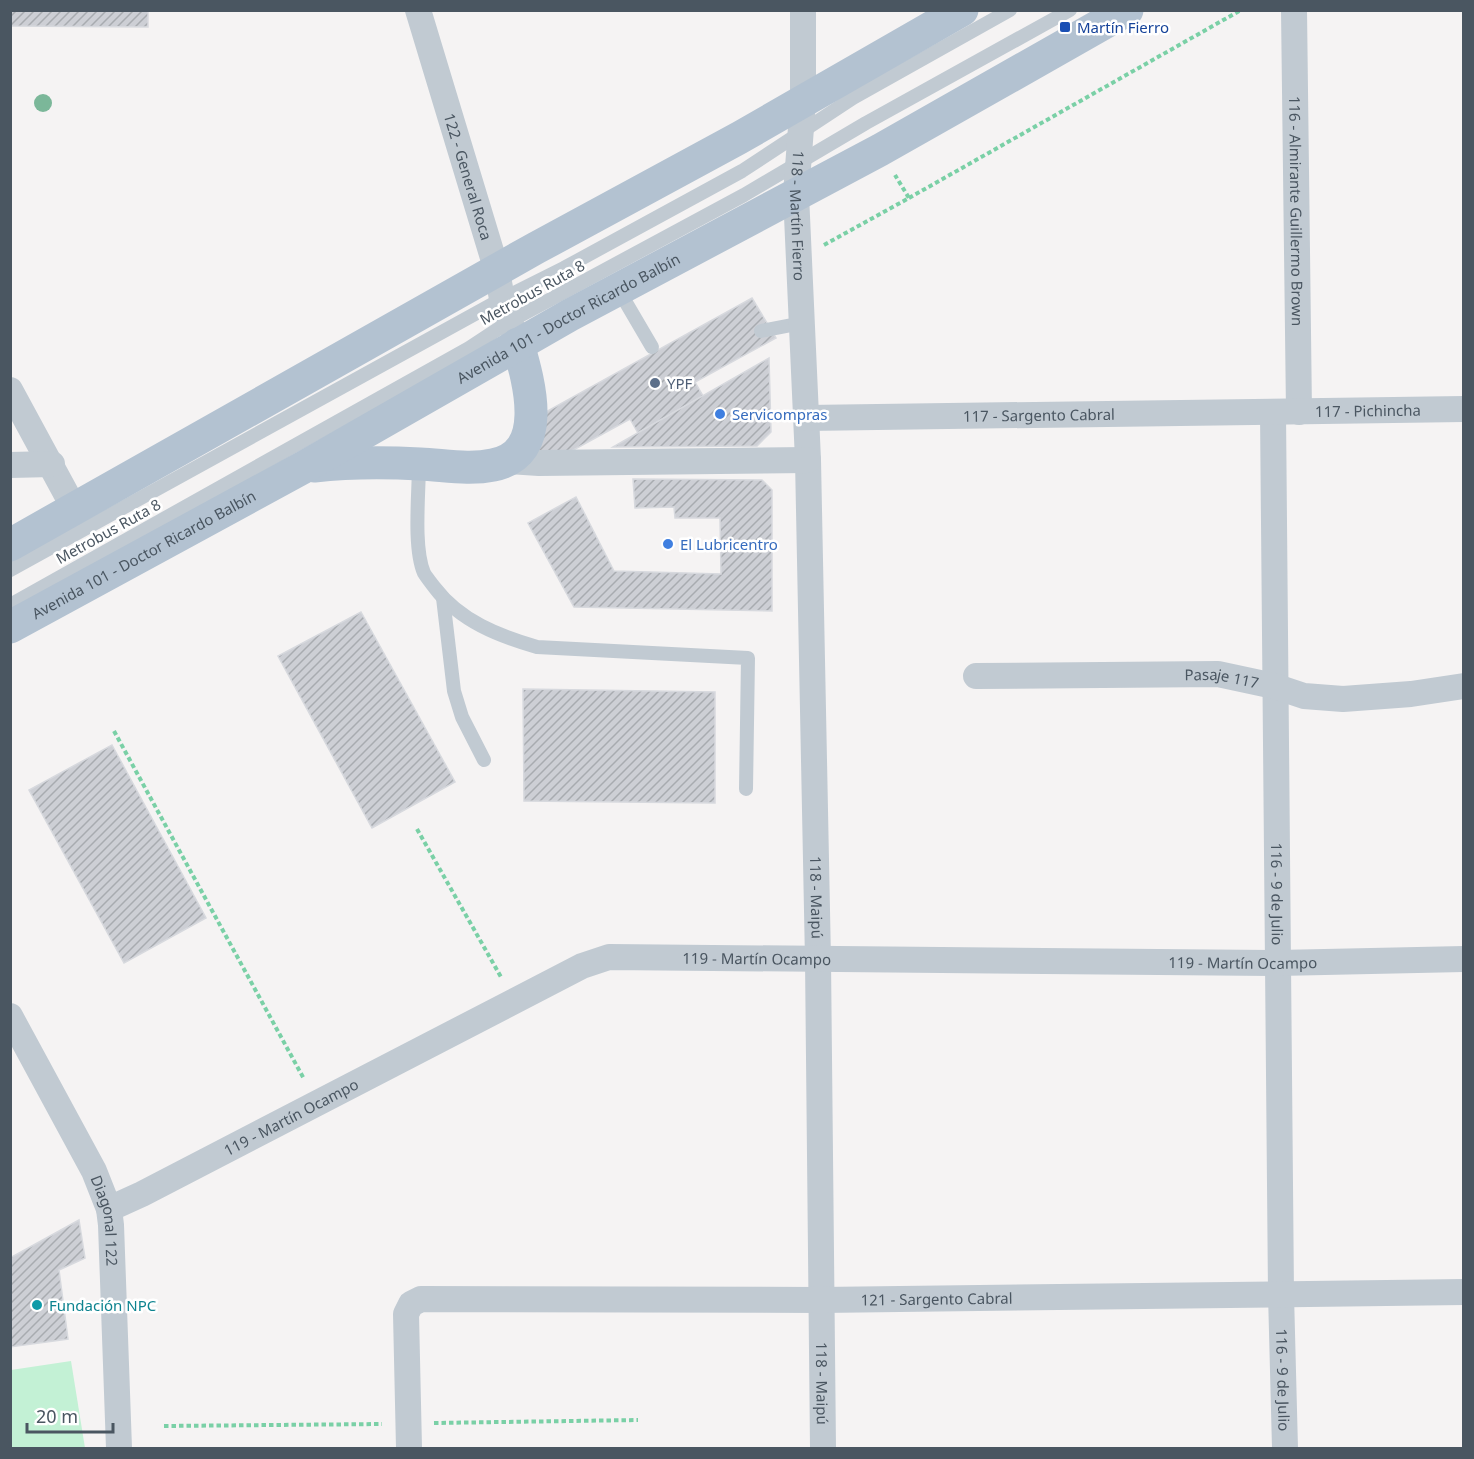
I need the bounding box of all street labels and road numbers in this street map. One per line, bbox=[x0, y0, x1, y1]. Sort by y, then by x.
street label: 116 - Almirante Guillermo Brown bbox=[1285, 96, 1308, 326]
street label: 122 - General Roca bbox=[440, 111, 497, 242]
street label: 118 - Martín Fierro bbox=[786, 150, 810, 281]
street label: Avenida 101 - Doctor Ricardo Balbín bbox=[453, 248, 683, 388]
street label: Metrobus Ruta 8 bbox=[476, 255, 588, 329]
street label: 117 - Pichincha bbox=[1315, 400, 1421, 421]
street label: 117 - Sargento Cabral bbox=[963, 404, 1115, 426]
street label: Avenida 101 - Doctor Ricardo Balbín bbox=[28, 485, 259, 623]
street label: Metrobus Ruta 8 bbox=[52, 494, 164, 568]
street label: Pasaje 117 bbox=[1184, 664, 1261, 692]
street label: 116 - 9 de Julio bbox=[1267, 843, 1288, 945]
street label: 118 - Maipú bbox=[806, 856, 828, 939]
street label: 119 - Martín Ocampo bbox=[682, 948, 831, 969]
street label: 119 - Martín Ocampo bbox=[1168, 952, 1317, 973]
street label: 119 - Martín Ocampo bbox=[220, 1074, 362, 1160]
street label: Diagonal 122 bbox=[87, 1172, 122, 1266]
street label: 121 - Sargento Cabral bbox=[861, 1288, 1013, 1310]
street label: 116 - 9 de Julio bbox=[1272, 1328, 1295, 1432]
street label: 118 - Maipú bbox=[812, 1342, 833, 1425]

